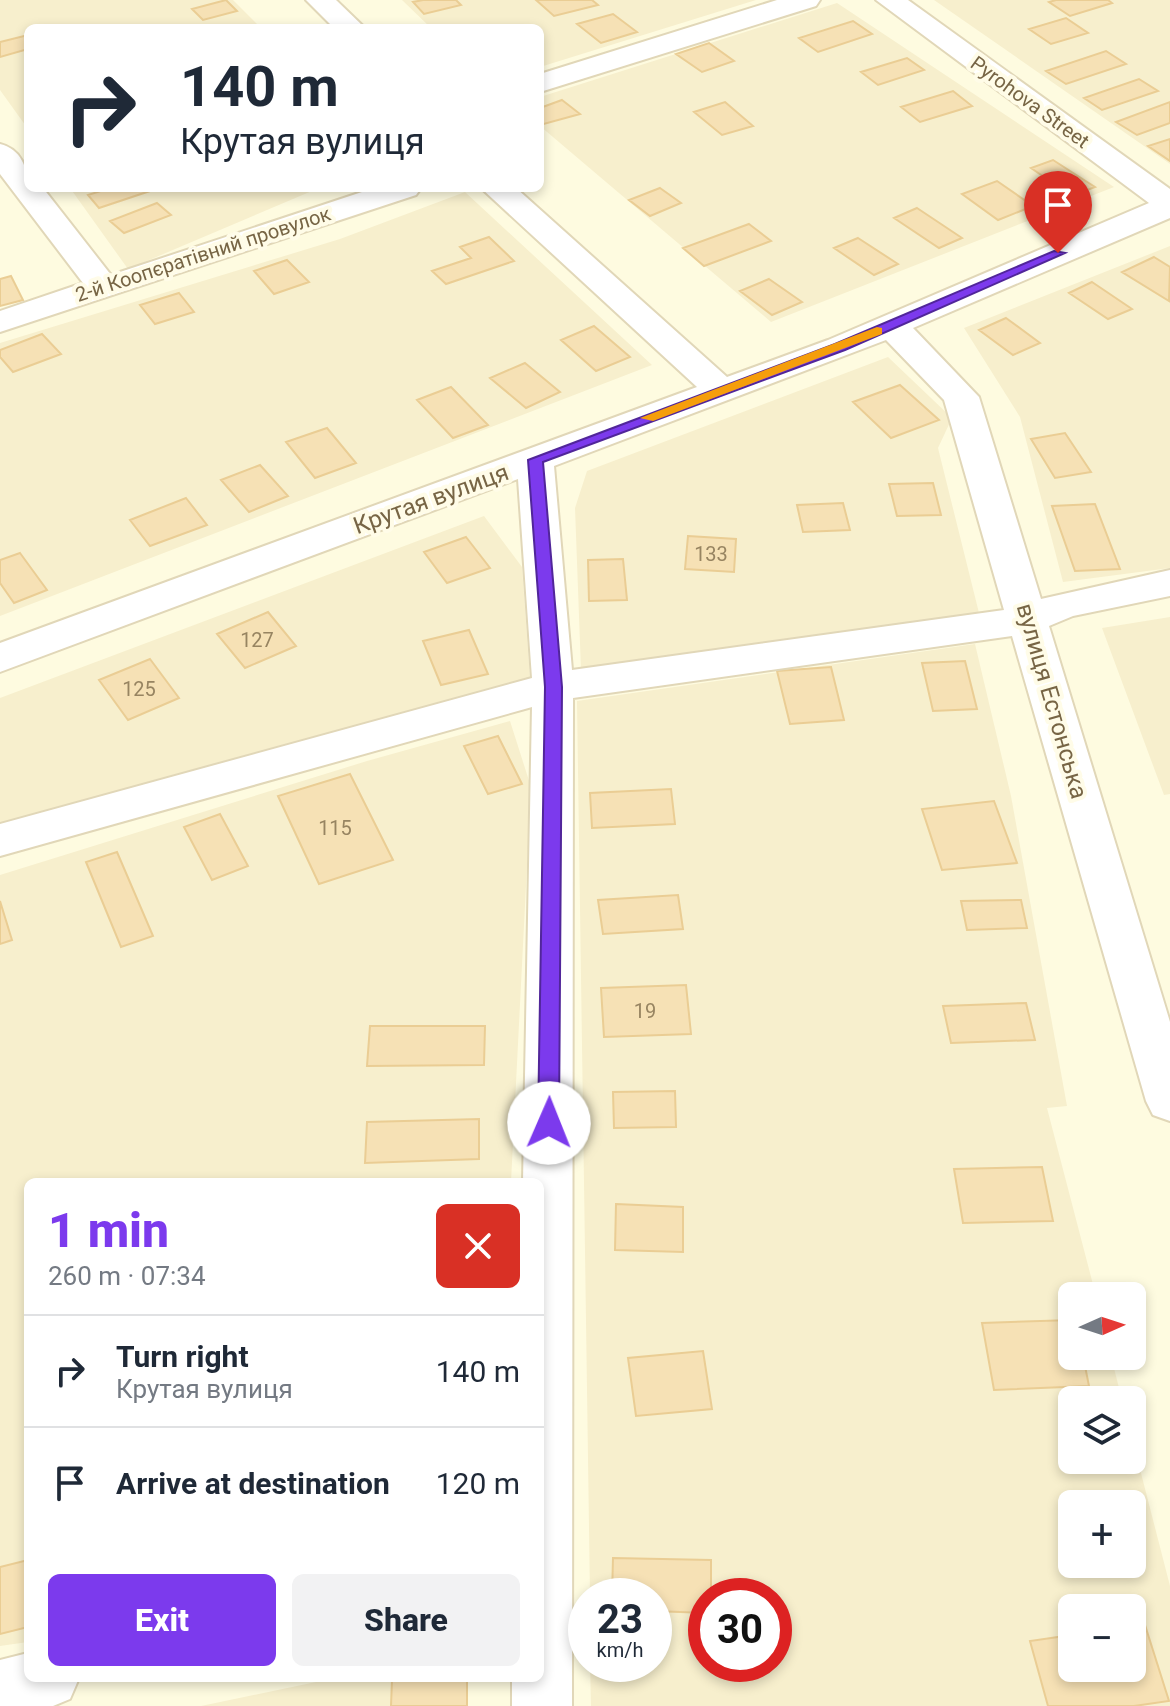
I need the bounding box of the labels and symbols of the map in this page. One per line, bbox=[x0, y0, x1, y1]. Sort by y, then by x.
street label: Pyrohova Street bbox=[966, 51, 1094, 153]
pin bbox=[1024, 171, 1092, 253]
street label: 2-й Коопєратівний провулок bbox=[72, 201, 334, 307]
street label: Крутая вулиця bbox=[350, 458, 512, 540]
house number: 133 bbox=[694, 542, 728, 566]
street label: вулиця Естонська bbox=[1011, 600, 1093, 802]
house number: 127 bbox=[240, 628, 274, 652]
house number: 125 bbox=[122, 677, 156, 701]
house number: 115 bbox=[318, 816, 352, 840]
house number: 19 bbox=[634, 999, 656, 1023]
position arrow bbox=[507, 1081, 591, 1165]
north arrow bbox=[1058, 1282, 1146, 1370]
speed limit sign: 30 bbox=[688, 1578, 792, 1682]

